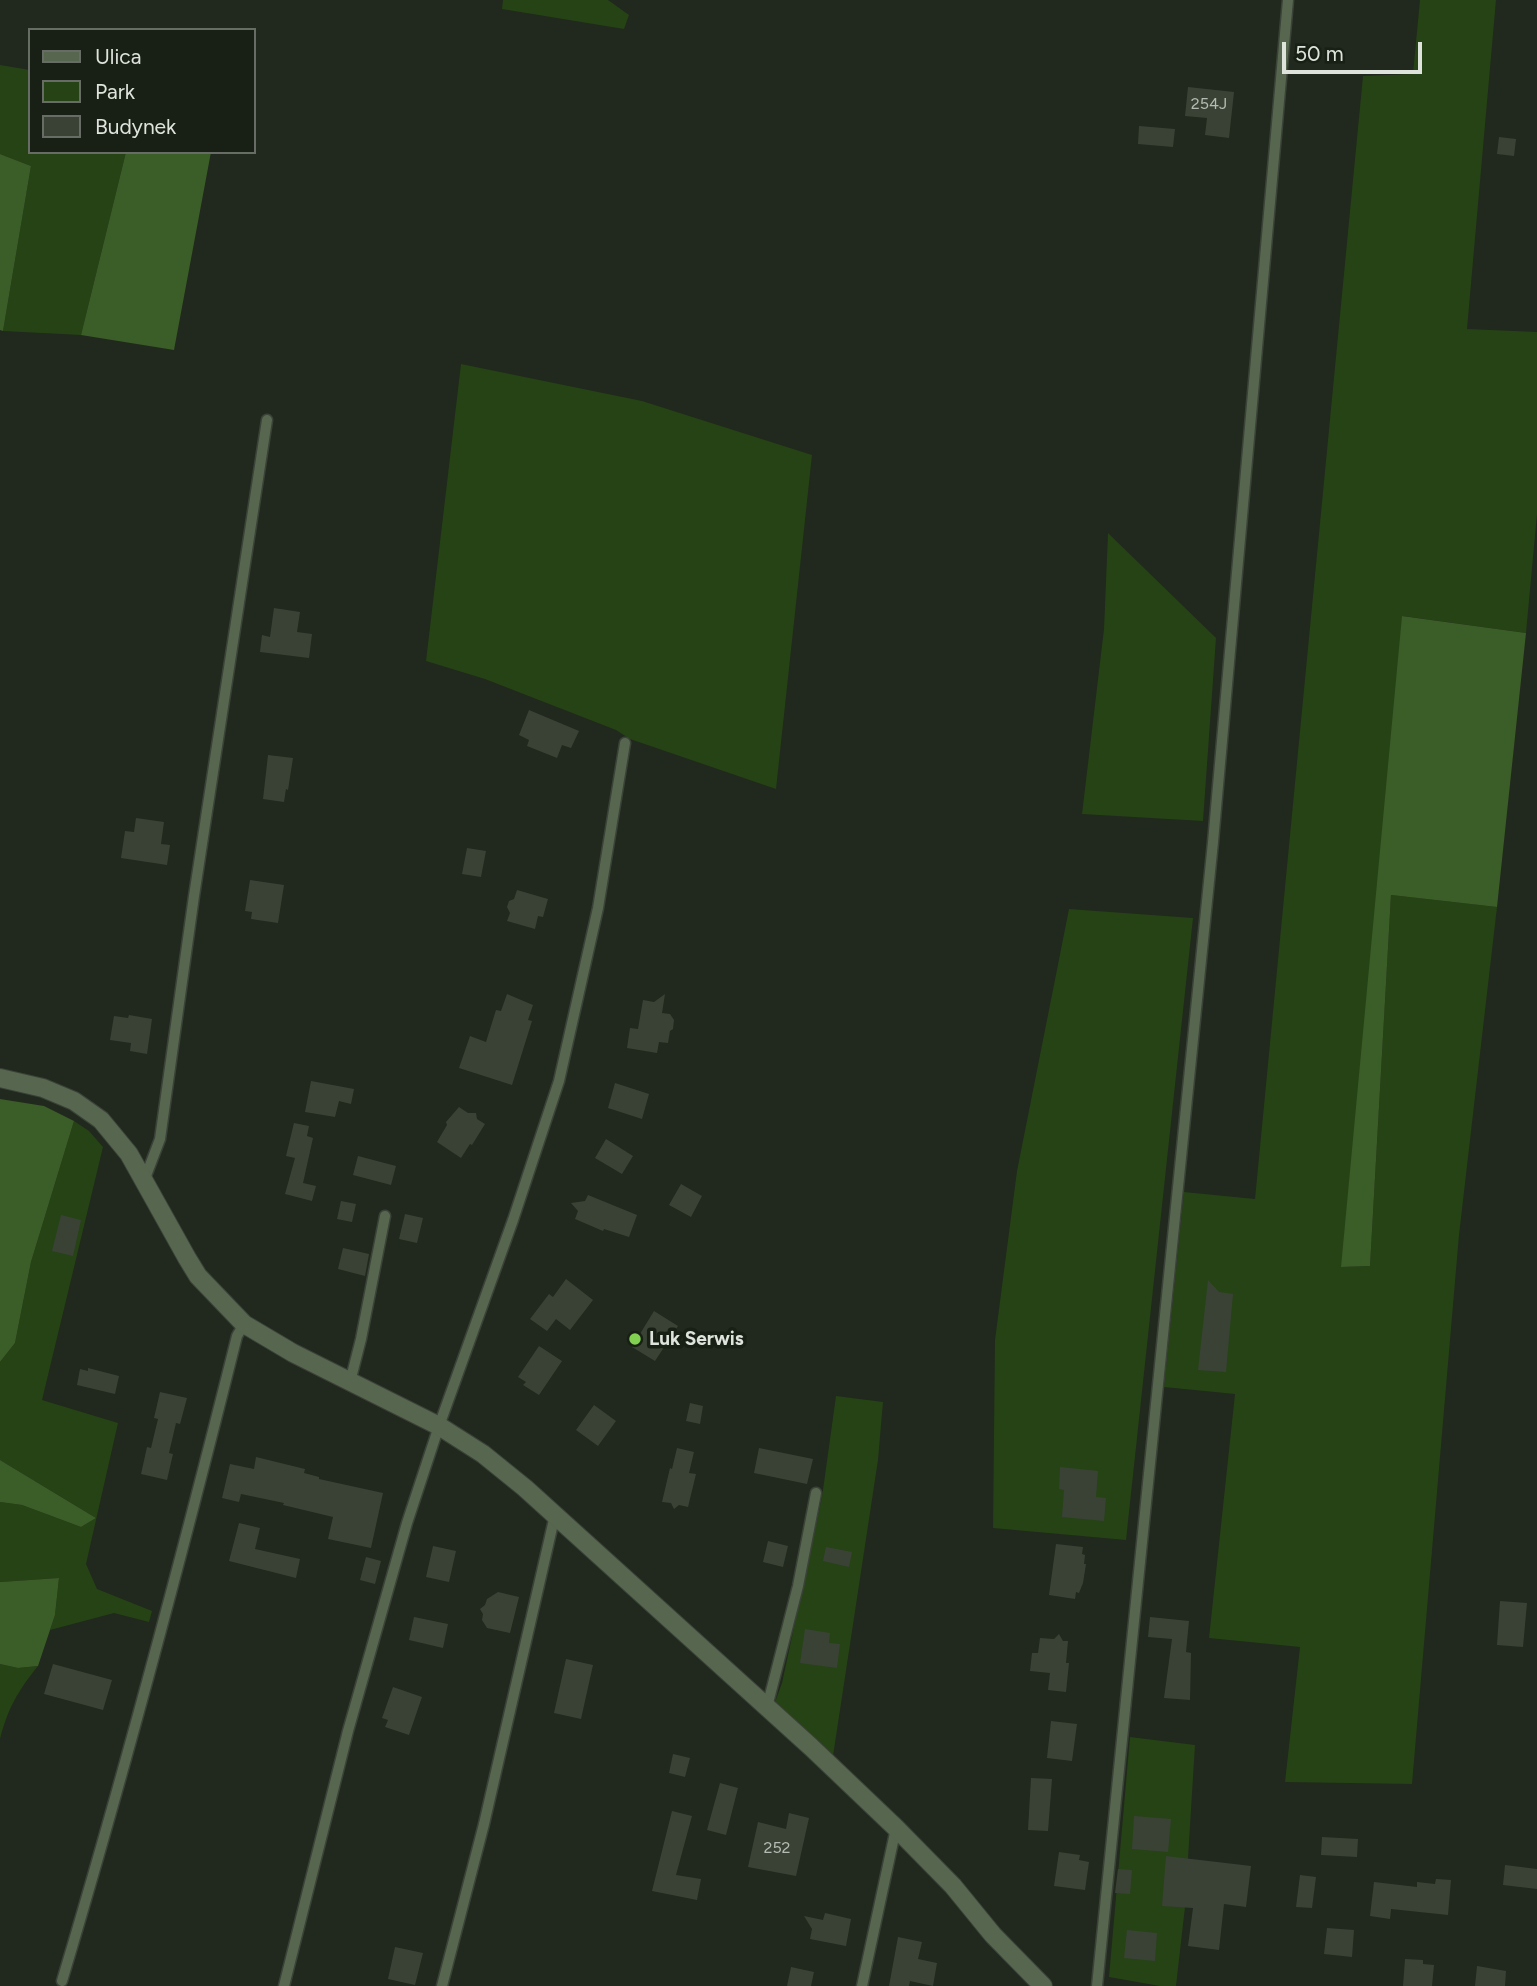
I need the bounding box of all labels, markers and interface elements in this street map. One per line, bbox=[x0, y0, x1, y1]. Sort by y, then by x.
legend bbox=[28, 28, 256, 154]
scale bar bbox=[1285, 28, 1425, 72]
text: 50 m bbox=[1295, 41, 1344, 66]
text: Ulica bbox=[95, 44, 141, 69]
text: Park bbox=[95, 79, 135, 104]
house number: 254J bbox=[1191, 94, 1227, 114]
text: Budynek bbox=[95, 114, 176, 139]
place label: Luk Serwis bbox=[649, 1328, 744, 1350]
marker: Luk Serwis bbox=[627, 1331, 643, 1347]
house number: 252 bbox=[763, 1838, 791, 1858]

